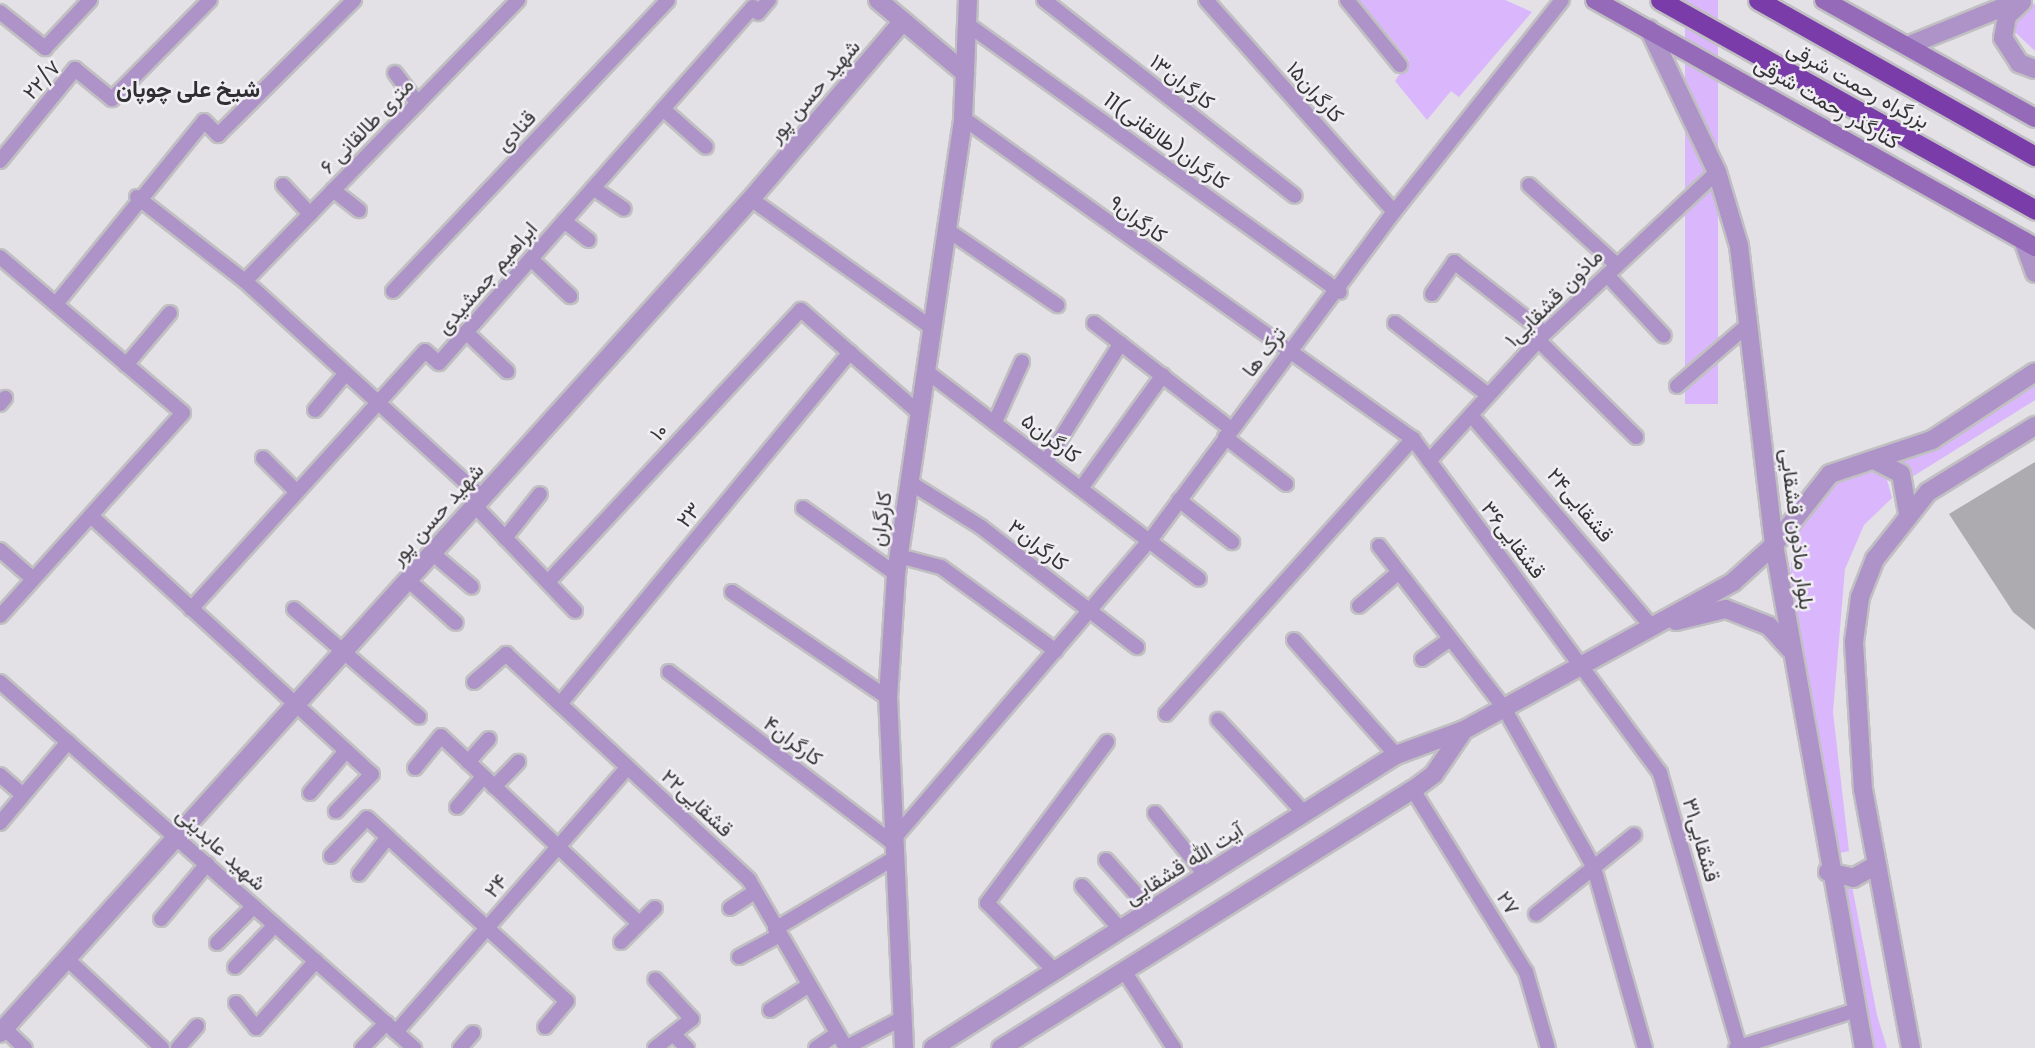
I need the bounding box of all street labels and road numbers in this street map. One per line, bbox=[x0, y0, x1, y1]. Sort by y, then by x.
street label: شهید حسن پور bbox=[762, 34, 866, 148]
street label: بزرگراه رحمت شرقی bbox=[1782, 36, 1934, 134]
street label: کارگران۱۳ bbox=[1145, 49, 1219, 115]
street label: کنارگذر رحمت شرقی bbox=[1750, 51, 1904, 155]
street label: ۲۲/۷ bbox=[18, 55, 66, 105]
street label: ۱۵کارگران bbox=[1281, 56, 1349, 128]
street label: ۶ متری طالقانی bbox=[315, 73, 419, 179]
street label: 11کارگران(طالقانی) bbox=[1099, 87, 1233, 195]
street label: قنادی bbox=[491, 105, 541, 157]
street label: کارگران۹ bbox=[1104, 190, 1172, 248]
street label: ابراهیم جمشیدی bbox=[431, 216, 543, 340]
street label: ماذون قشقایی۱ bbox=[1500, 244, 1608, 352]
street label: ترک ها bbox=[1237, 322, 1291, 382]
street label: کارگران۵ bbox=[1016, 408, 1086, 468]
street label: ۱۰ bbox=[645, 418, 673, 446]
street label: بلوار ماذون قشقایی bbox=[1775, 447, 1819, 611]
street label: شهید حسن پور bbox=[385, 458, 489, 570]
street label: قشقایی۲۴ bbox=[1542, 463, 1618, 547]
street label: کارگران bbox=[865, 490, 897, 548]
street label: قشقایی۳۶ bbox=[1476, 496, 1550, 584]
street label: ۲۳ bbox=[671, 497, 707, 533]
street label: کارگران۳ bbox=[1003, 514, 1073, 576]
street label: کارگران۴ bbox=[759, 711, 827, 771]
street label: ۲۲قشقایی bbox=[656, 764, 738, 842]
street label: ۳۱قشقایی bbox=[1677, 795, 1725, 885]
street label: شهید عابدینی bbox=[171, 802, 271, 896]
street label: آیت الله قشقایی bbox=[1120, 818, 1248, 910]
street label: ۲۴ bbox=[479, 869, 513, 903]
street label: ۲۷ bbox=[1491, 886, 1525, 920]

